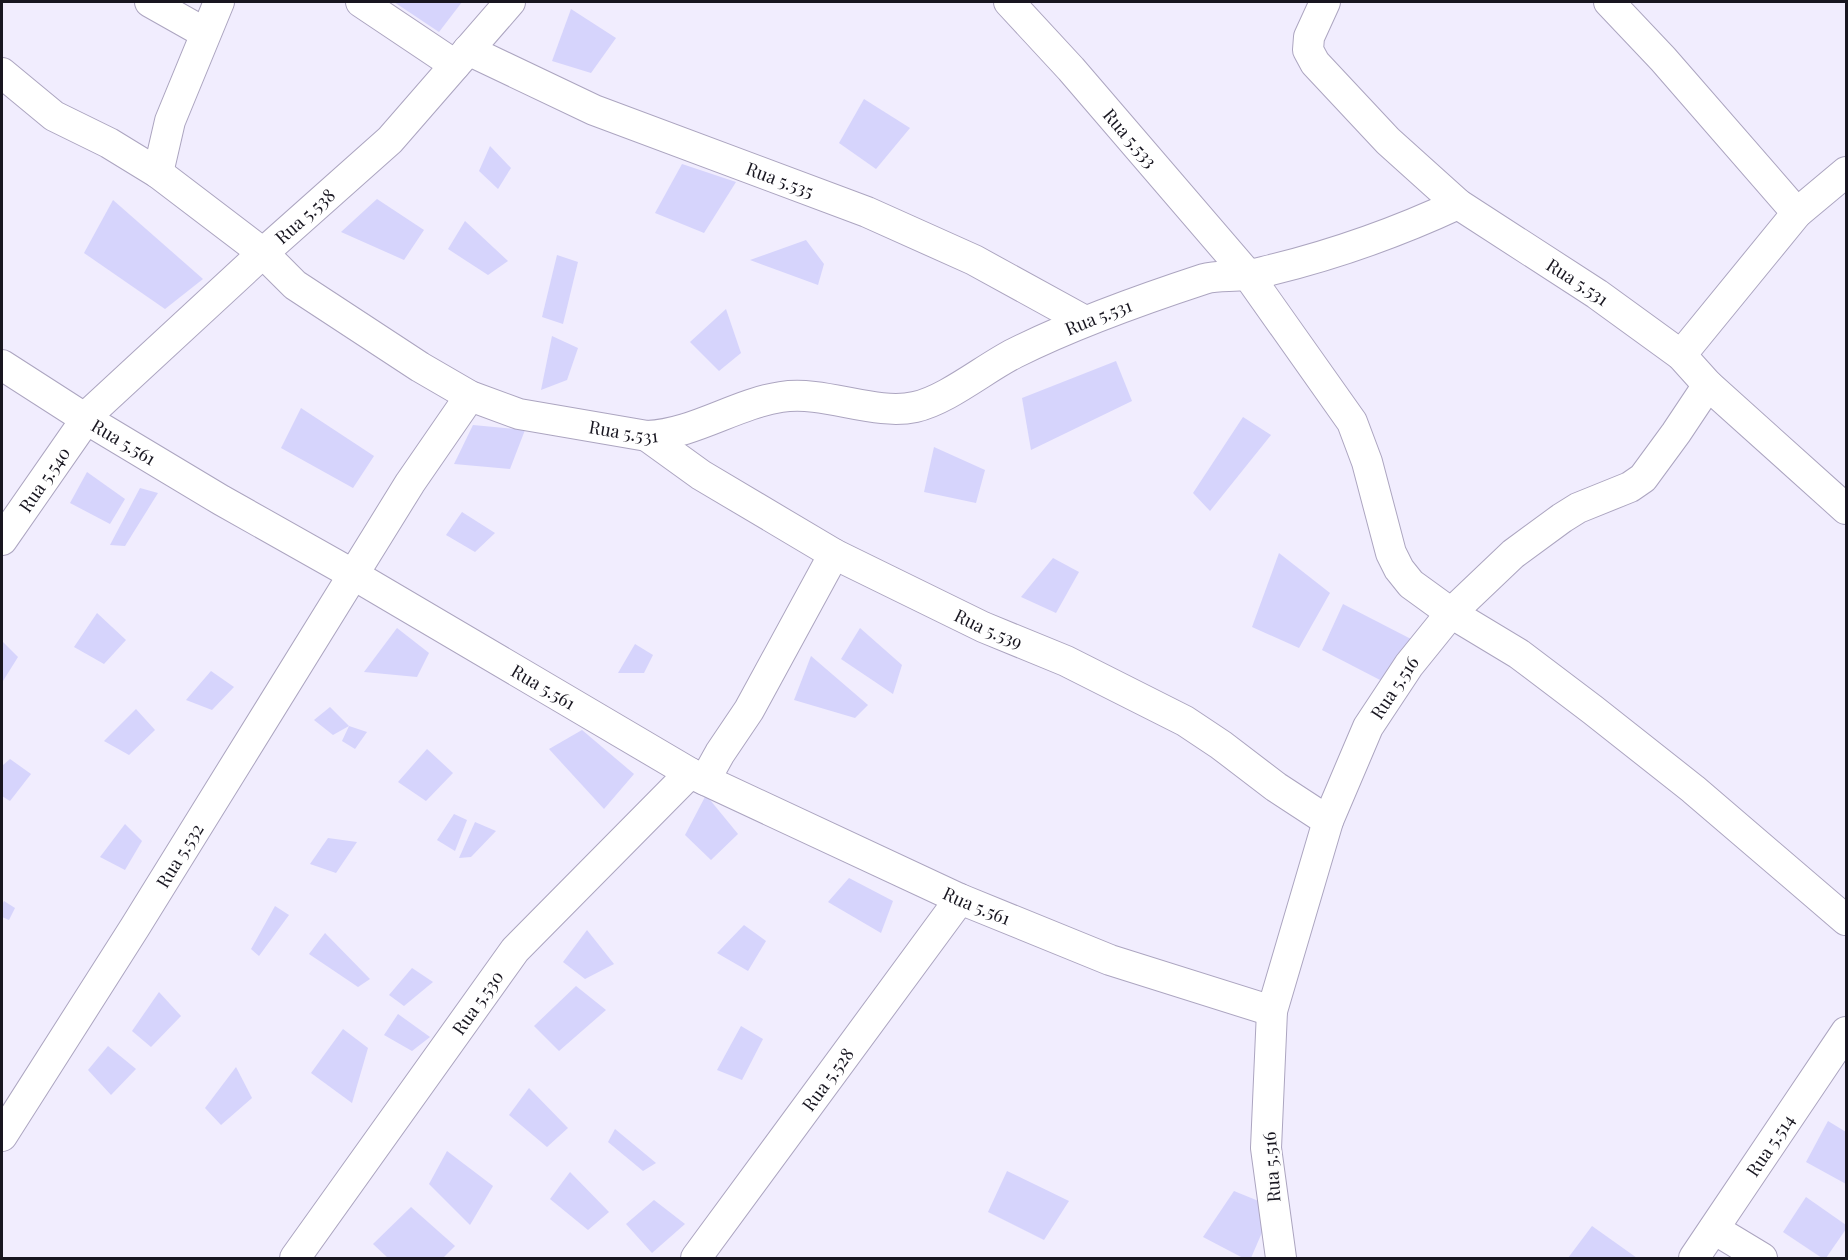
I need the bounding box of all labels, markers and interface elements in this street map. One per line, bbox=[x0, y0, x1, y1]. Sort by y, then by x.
street label: Rua 5.533 bbox=[1098, 103, 1162, 173]
street label: Rua 5.535 bbox=[743, 156, 817, 203]
street label: Rua 5.538 bbox=[270, 183, 340, 249]
street label: Rua 5.531 bbox=[1542, 253, 1614, 311]
street label: Rua 5.531 bbox=[1061, 293, 1135, 341]
street label: Rua 5.561 bbox=[87, 413, 161, 470]
street label: Rua 5.531 bbox=[587, 414, 660, 448]
street label: Rua 5.540 bbox=[13, 442, 75, 517]
street label: Rua 5.539 bbox=[950, 603, 1026, 654]
street label: Rua 5.516 bbox=[1365, 651, 1424, 723]
street label: Rua 5.561 bbox=[507, 658, 580, 715]
street label: Rua 5.532 bbox=[150, 819, 208, 892]
street label: Rua 5.561 bbox=[939, 881, 1014, 930]
street label: Rua 5.530 bbox=[446, 965, 509, 1040]
street label: Rua 5.528 bbox=[796, 1043, 859, 1116]
street label: Rua 5.514 bbox=[1740, 1109, 1800, 1181]
street label: Rua 5.516 bbox=[1257, 1131, 1285, 1203]

